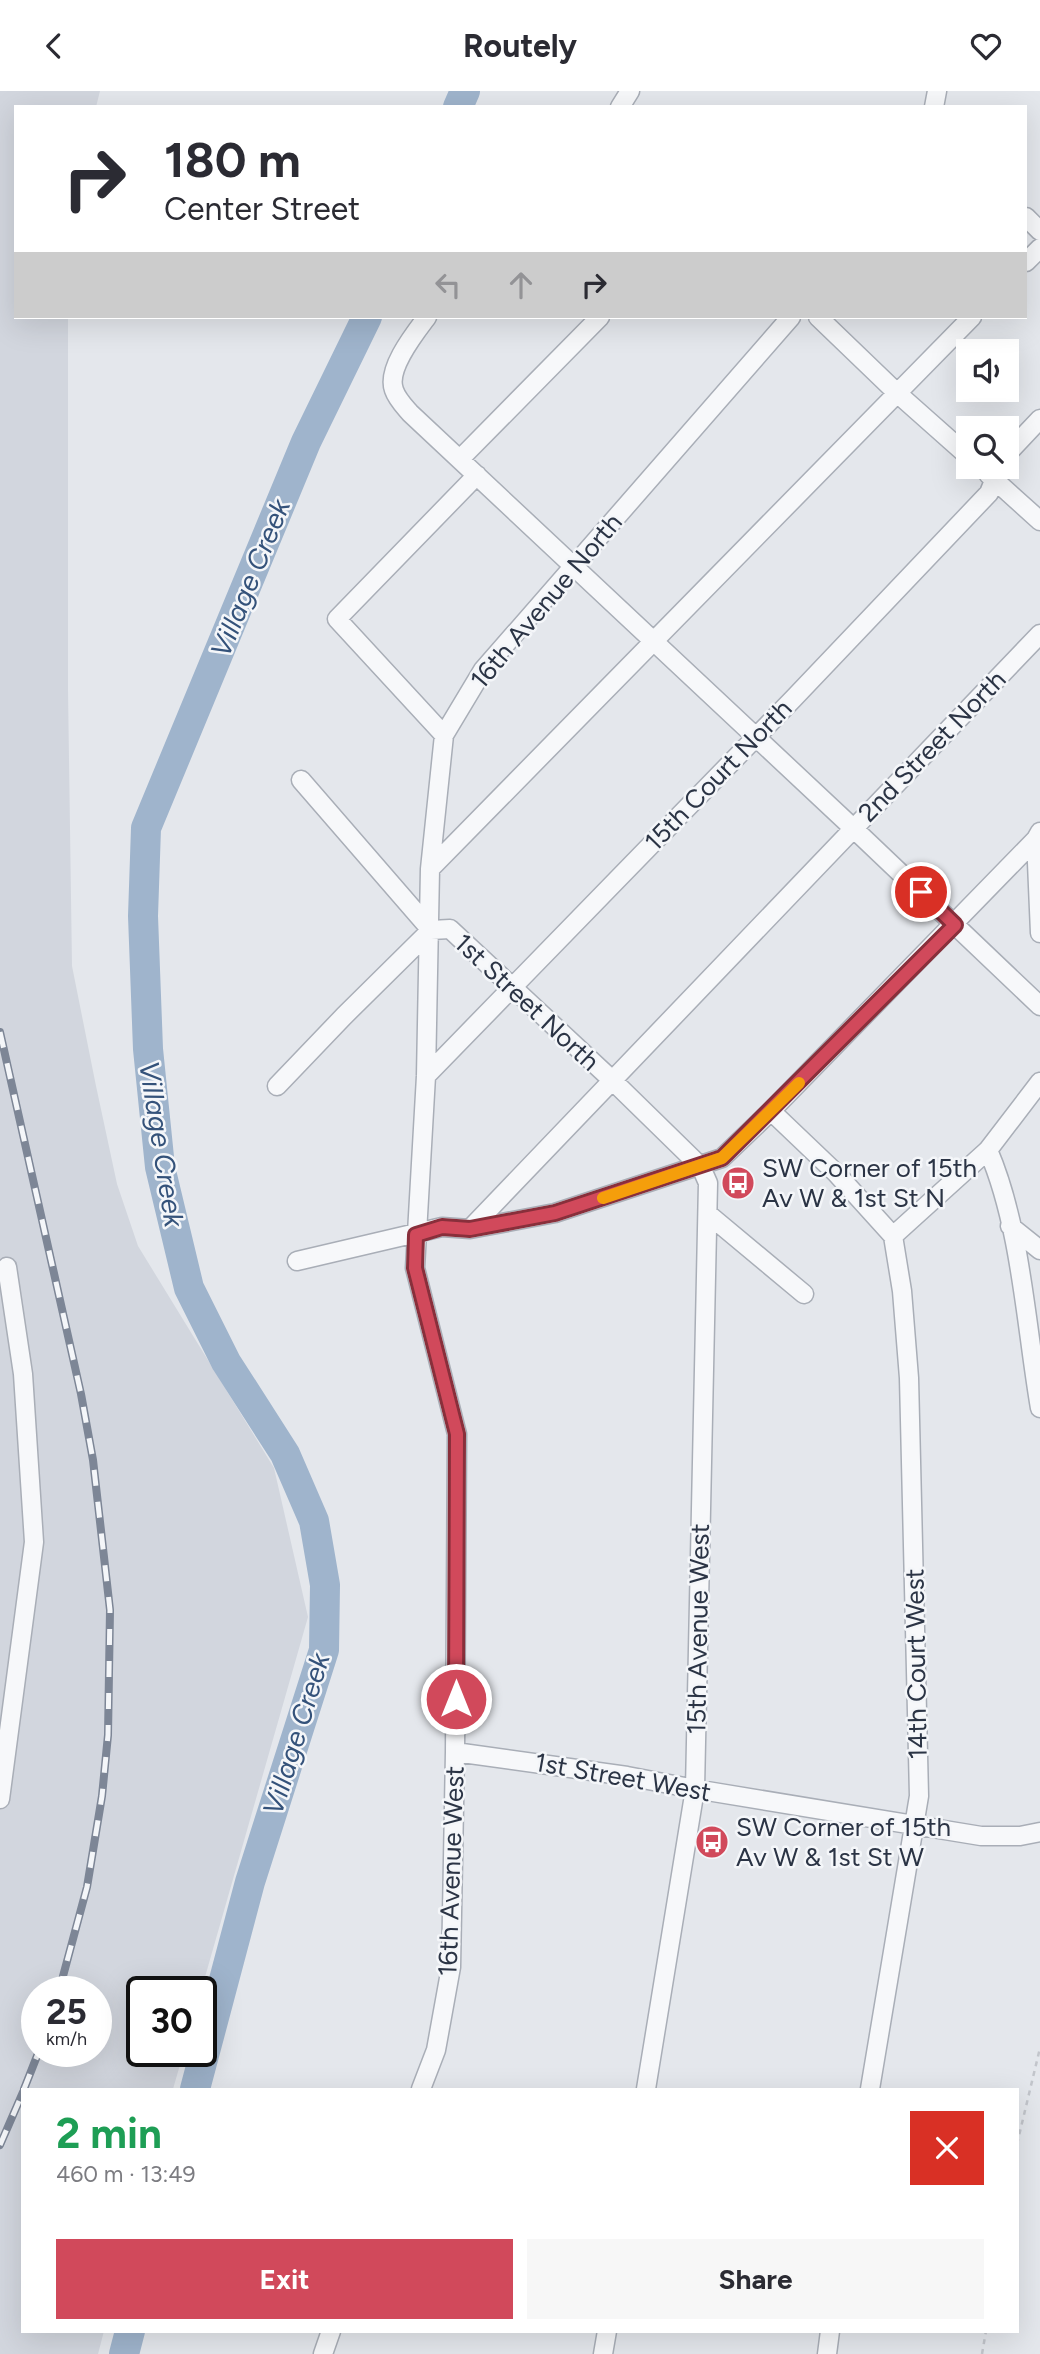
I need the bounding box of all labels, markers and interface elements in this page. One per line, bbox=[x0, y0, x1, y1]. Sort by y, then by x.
icon: back bbox=[35, 27, 73, 65]
text: Routely bbox=[463, 27, 577, 65]
icon: heart bbox=[967, 27, 1005, 65]
text: 180 m bbox=[164, 130, 301, 189]
icon: right bbox=[49, 133, 140, 224]
text: Center Street bbox=[164, 190, 360, 228]
icon: left bbox=[429, 266, 467, 304]
icon: ahead bbox=[502, 266, 540, 304]
icon: right bbox=[575, 266, 613, 304]
map controls bbox=[956, 339, 1019, 479]
button: sound bbox=[956, 339, 1019, 402]
button: search bbox=[956, 416, 1019, 479]
water label: Village Creek bbox=[203, 493, 298, 662]
street label: 16th Avenue North bbox=[463, 507, 629, 695]
street label: 2nd Street North bbox=[852, 664, 1012, 828]
street label: 15th Court North bbox=[638, 693, 798, 857]
pin bbox=[891, 862, 951, 922]
icon: arrive bbox=[902, 873, 940, 911]
street label: 1st Street North bbox=[448, 927, 606, 1077]
water label: Village Creek bbox=[132, 1059, 192, 1231]
place label: SW Corner of 15th Av W & 1st St N bbox=[762, 1152, 977, 1214]
bus stop icon: SW Corner of 15th Av W & 1st St N bbox=[719, 1164, 757, 1202]
street label: 15th Avenue West bbox=[680, 1523, 716, 1735]
street label: 14th Court West bbox=[898, 1568, 934, 1760]
water label: Village Creek bbox=[255, 1648, 337, 1819]
position arrow bbox=[419, 1662, 493, 1736]
street label: 1st Street West bbox=[532, 1746, 714, 1808]
street label: 16th Avenue West bbox=[431, 1765, 471, 1977]
place label: SW Corner of 15th Av W & 1st St W bbox=[736, 1811, 951, 1873]
bus stop icon: SW Corner of 15th Av W & 1st St W bbox=[693, 1823, 731, 1861]
speed limit sign: 30 bbox=[126, 1976, 217, 2067]
text: 25 bbox=[46, 1991, 87, 2033]
text: km/h bbox=[46, 2028, 87, 2050]
text: 2 min bbox=[56, 2108, 162, 2159]
button: close bbox=[910, 2111, 984, 2185]
text: 460 m · 13:49 bbox=[56, 2160, 196, 2188]
button: Exit bbox=[56, 2239, 513, 2319]
button: Share bbox=[527, 2239, 984, 2319]

